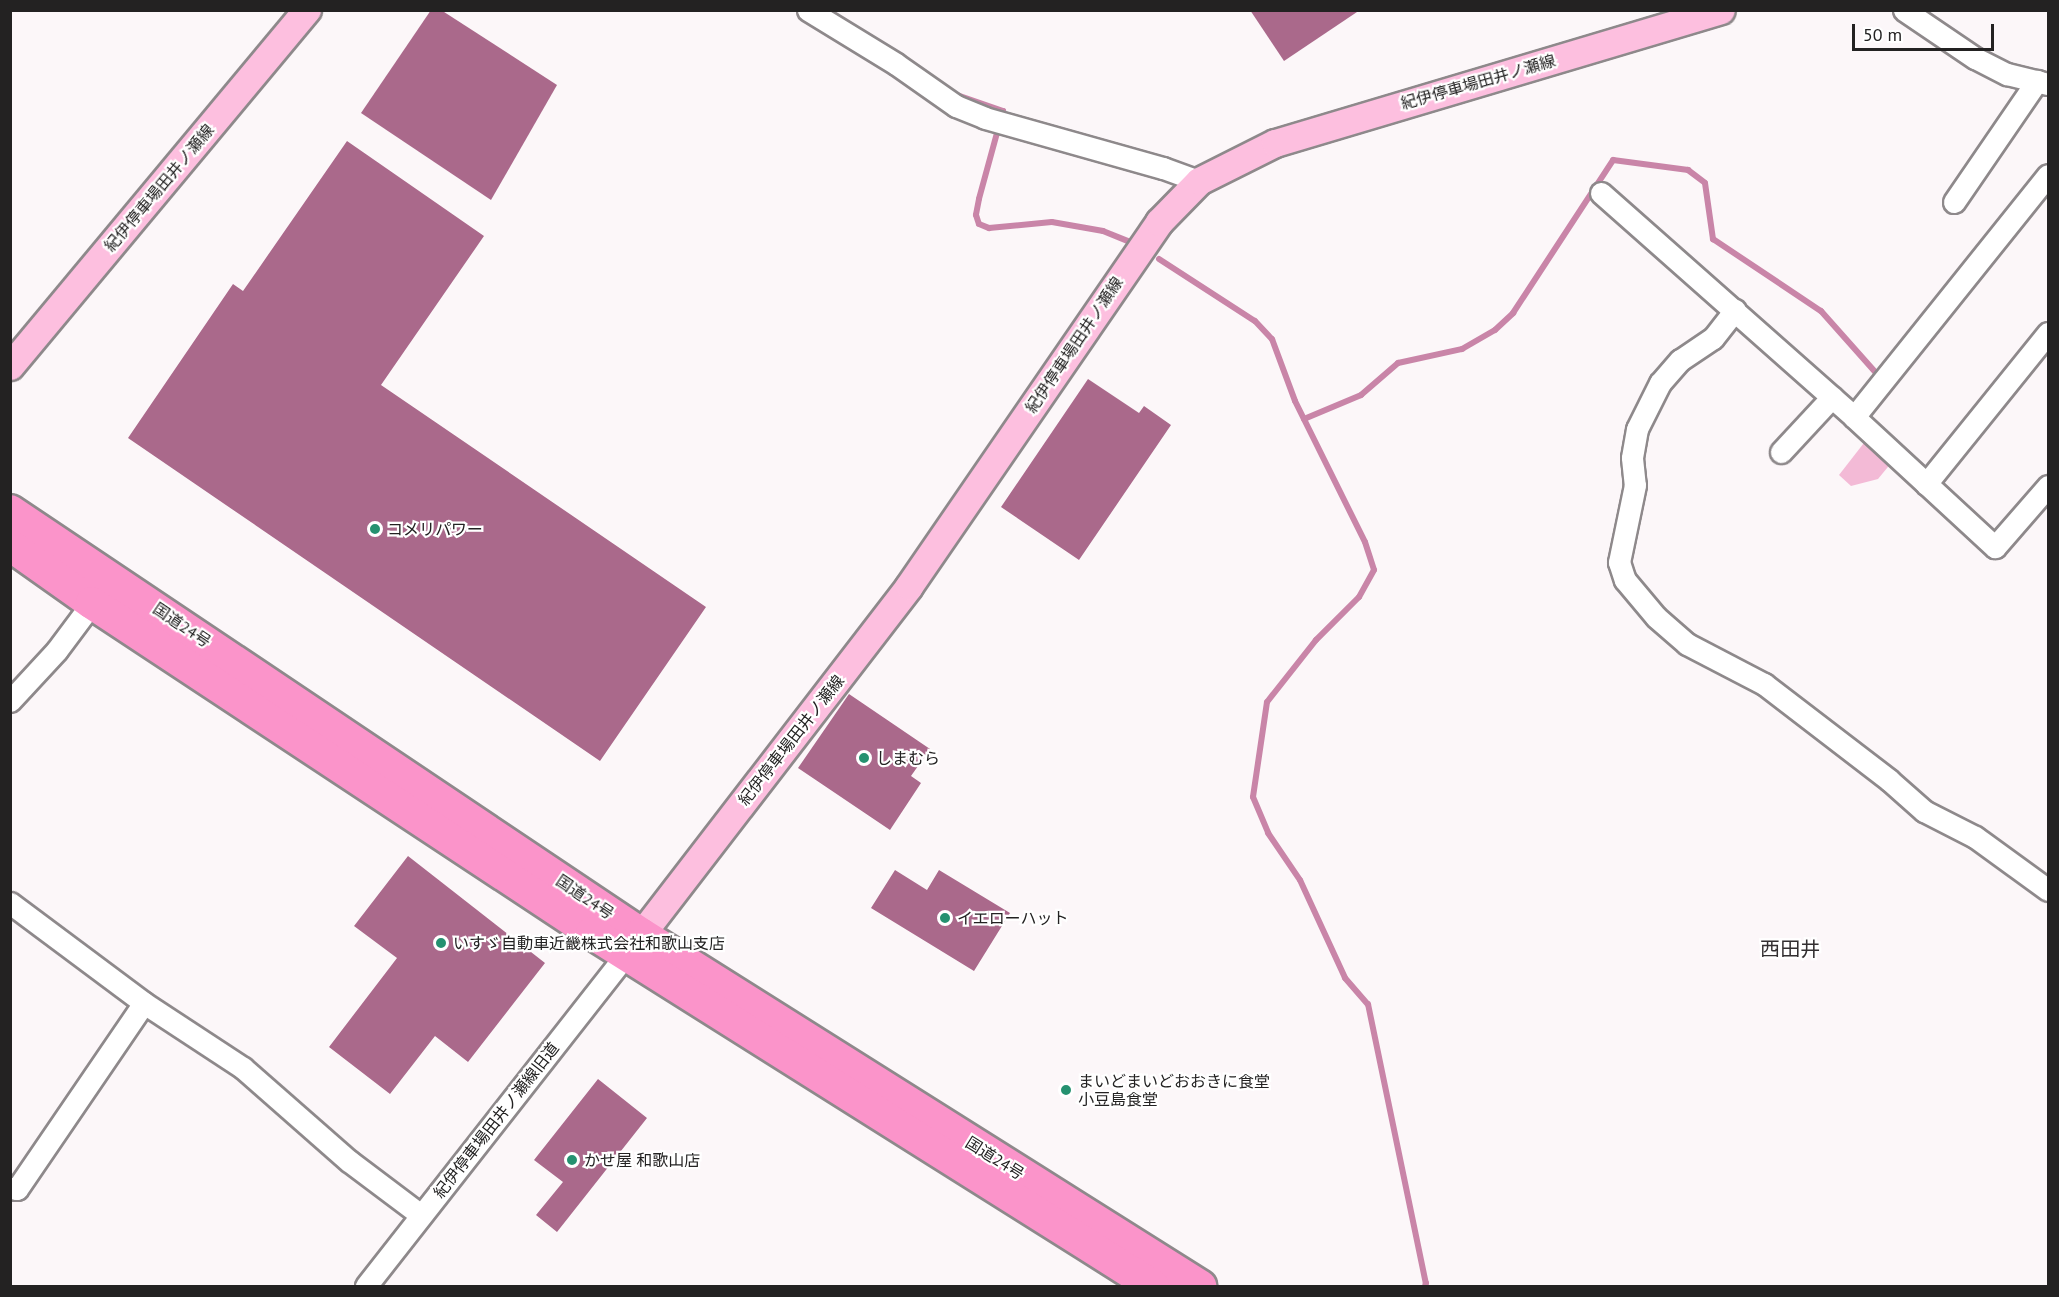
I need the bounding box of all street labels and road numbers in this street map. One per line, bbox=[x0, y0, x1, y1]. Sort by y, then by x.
street label: 紀伊停車場田井ノ瀬線 bbox=[1398, 51, 1558, 113]
street label: 紀伊停車場田井ノ瀬線 bbox=[100, 121, 218, 255]
street label: 紀伊停車場田井ノ瀬線 bbox=[1021, 273, 1127, 417]
street label: 国道24号 bbox=[150, 599, 214, 651]
street label: 紀伊停車場田井ノ瀬線 bbox=[734, 671, 848, 809]
street label: 国道24号 bbox=[553, 871, 617, 923]
street label: 紀伊停車場田井ノ瀬線旧道 bbox=[429, 1038, 563, 1202]
street label: 国道24号 bbox=[962, 1133, 1028, 1183]

